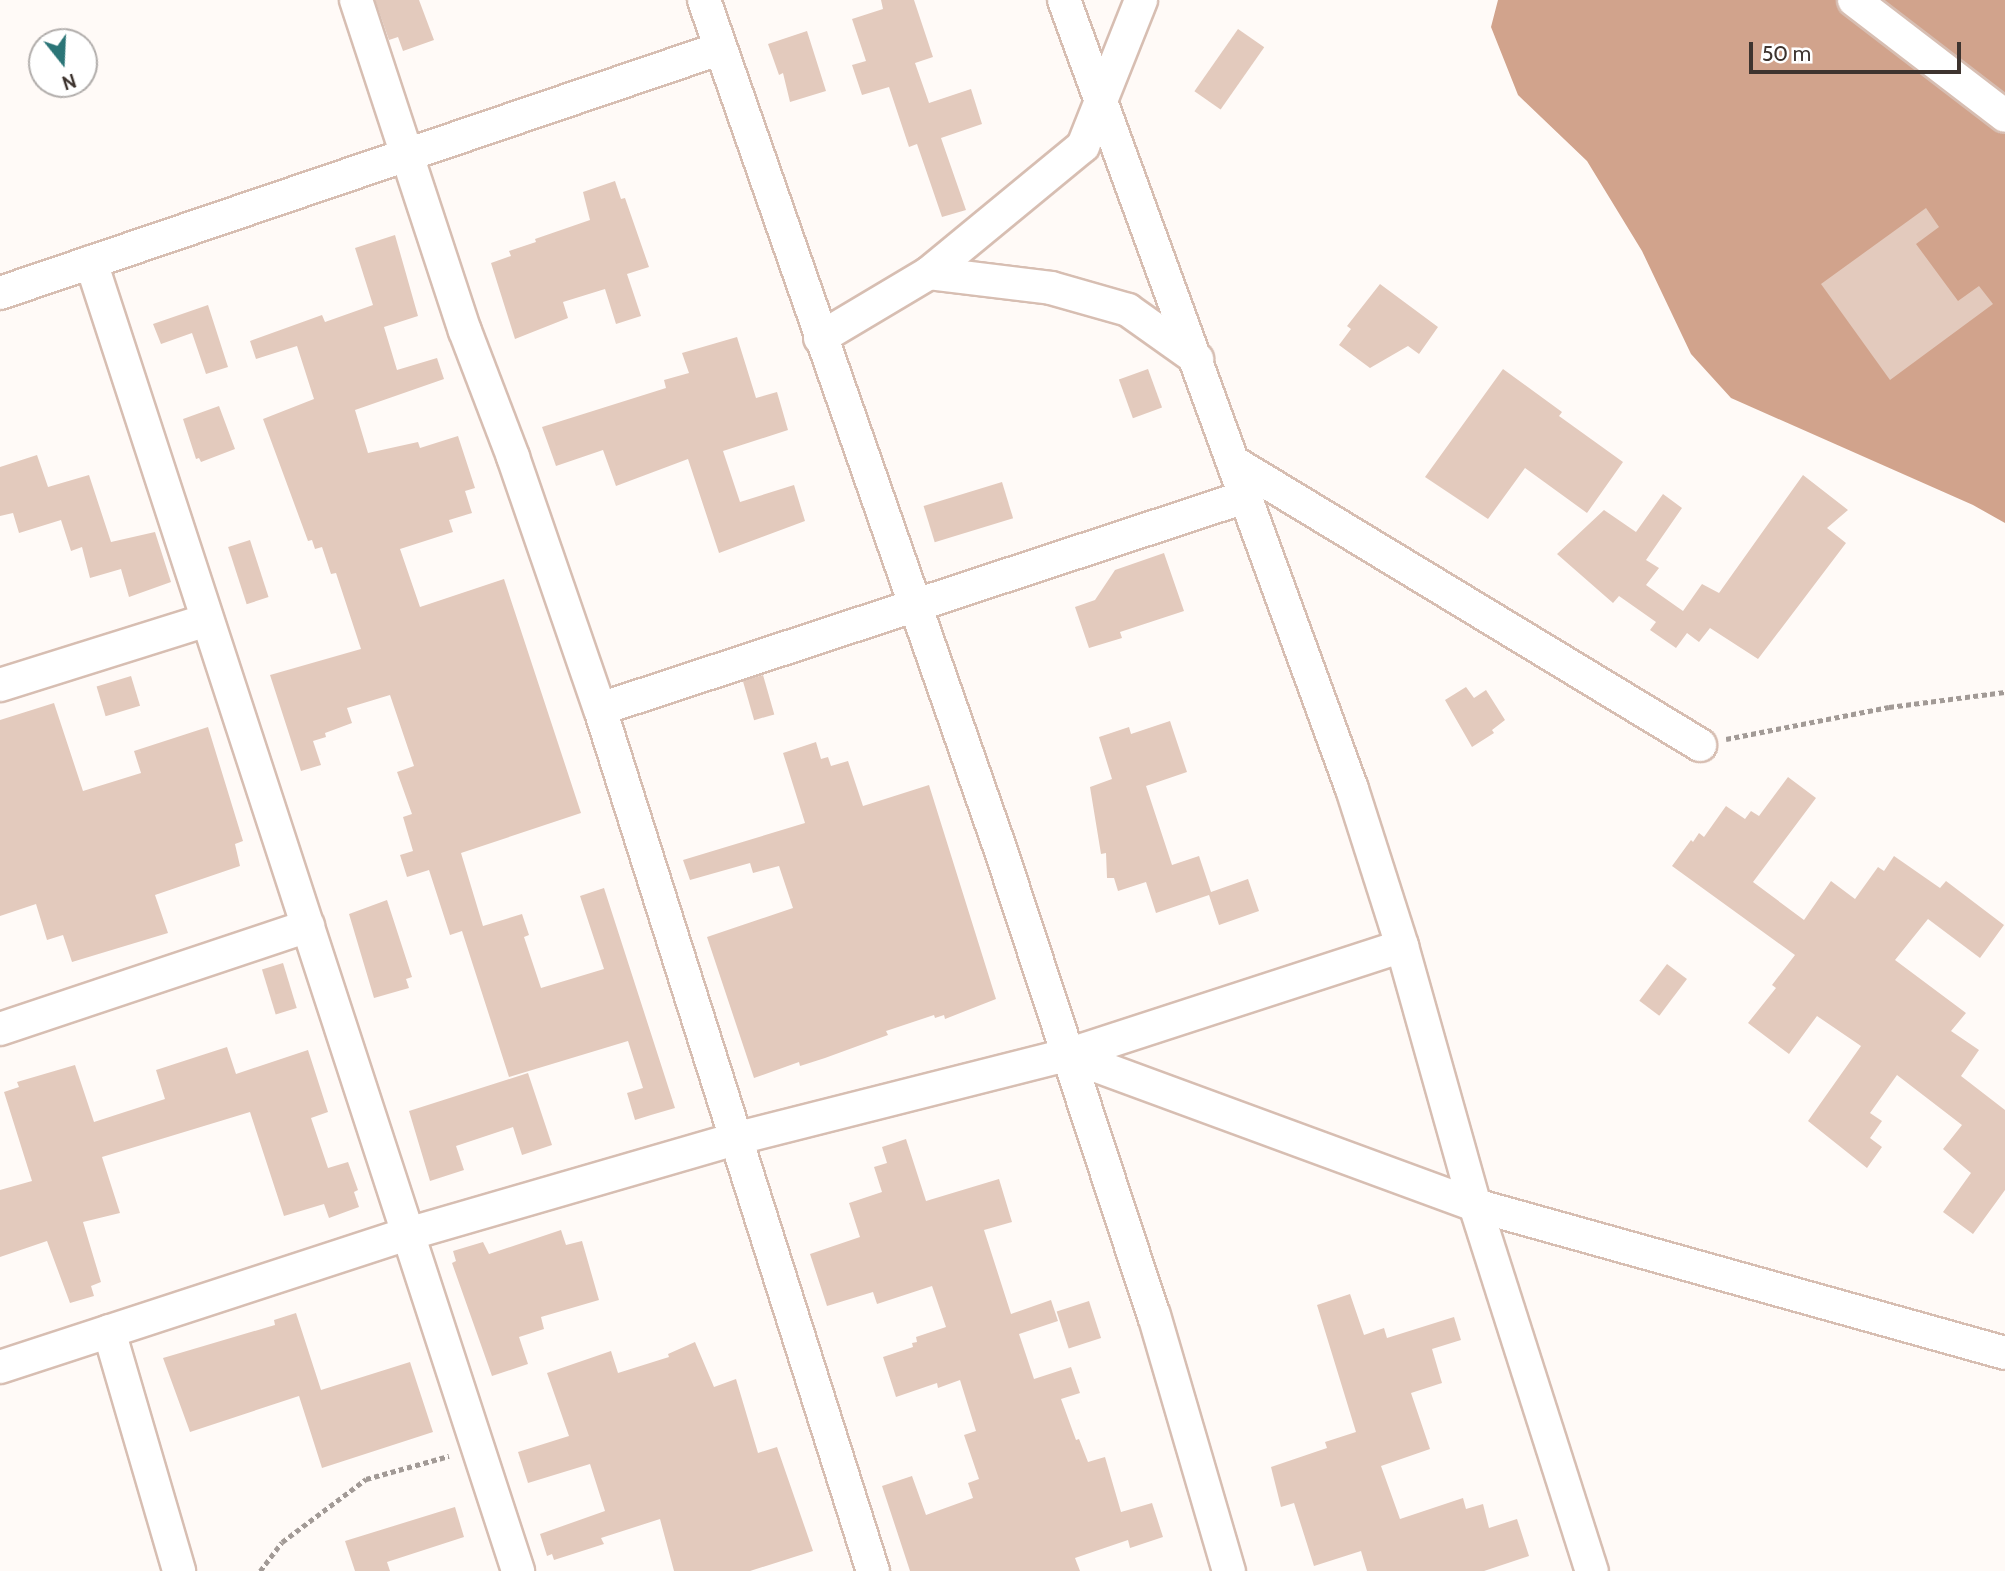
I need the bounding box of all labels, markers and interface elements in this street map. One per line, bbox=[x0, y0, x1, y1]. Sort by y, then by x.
north arrow bbox=[28, 28, 98, 98]
scale bar bbox=[1753, 28, 1965, 72]
text: 50 m bbox=[1762, 41, 1811, 66]
text: N bbox=[59, 69, 79, 95]

